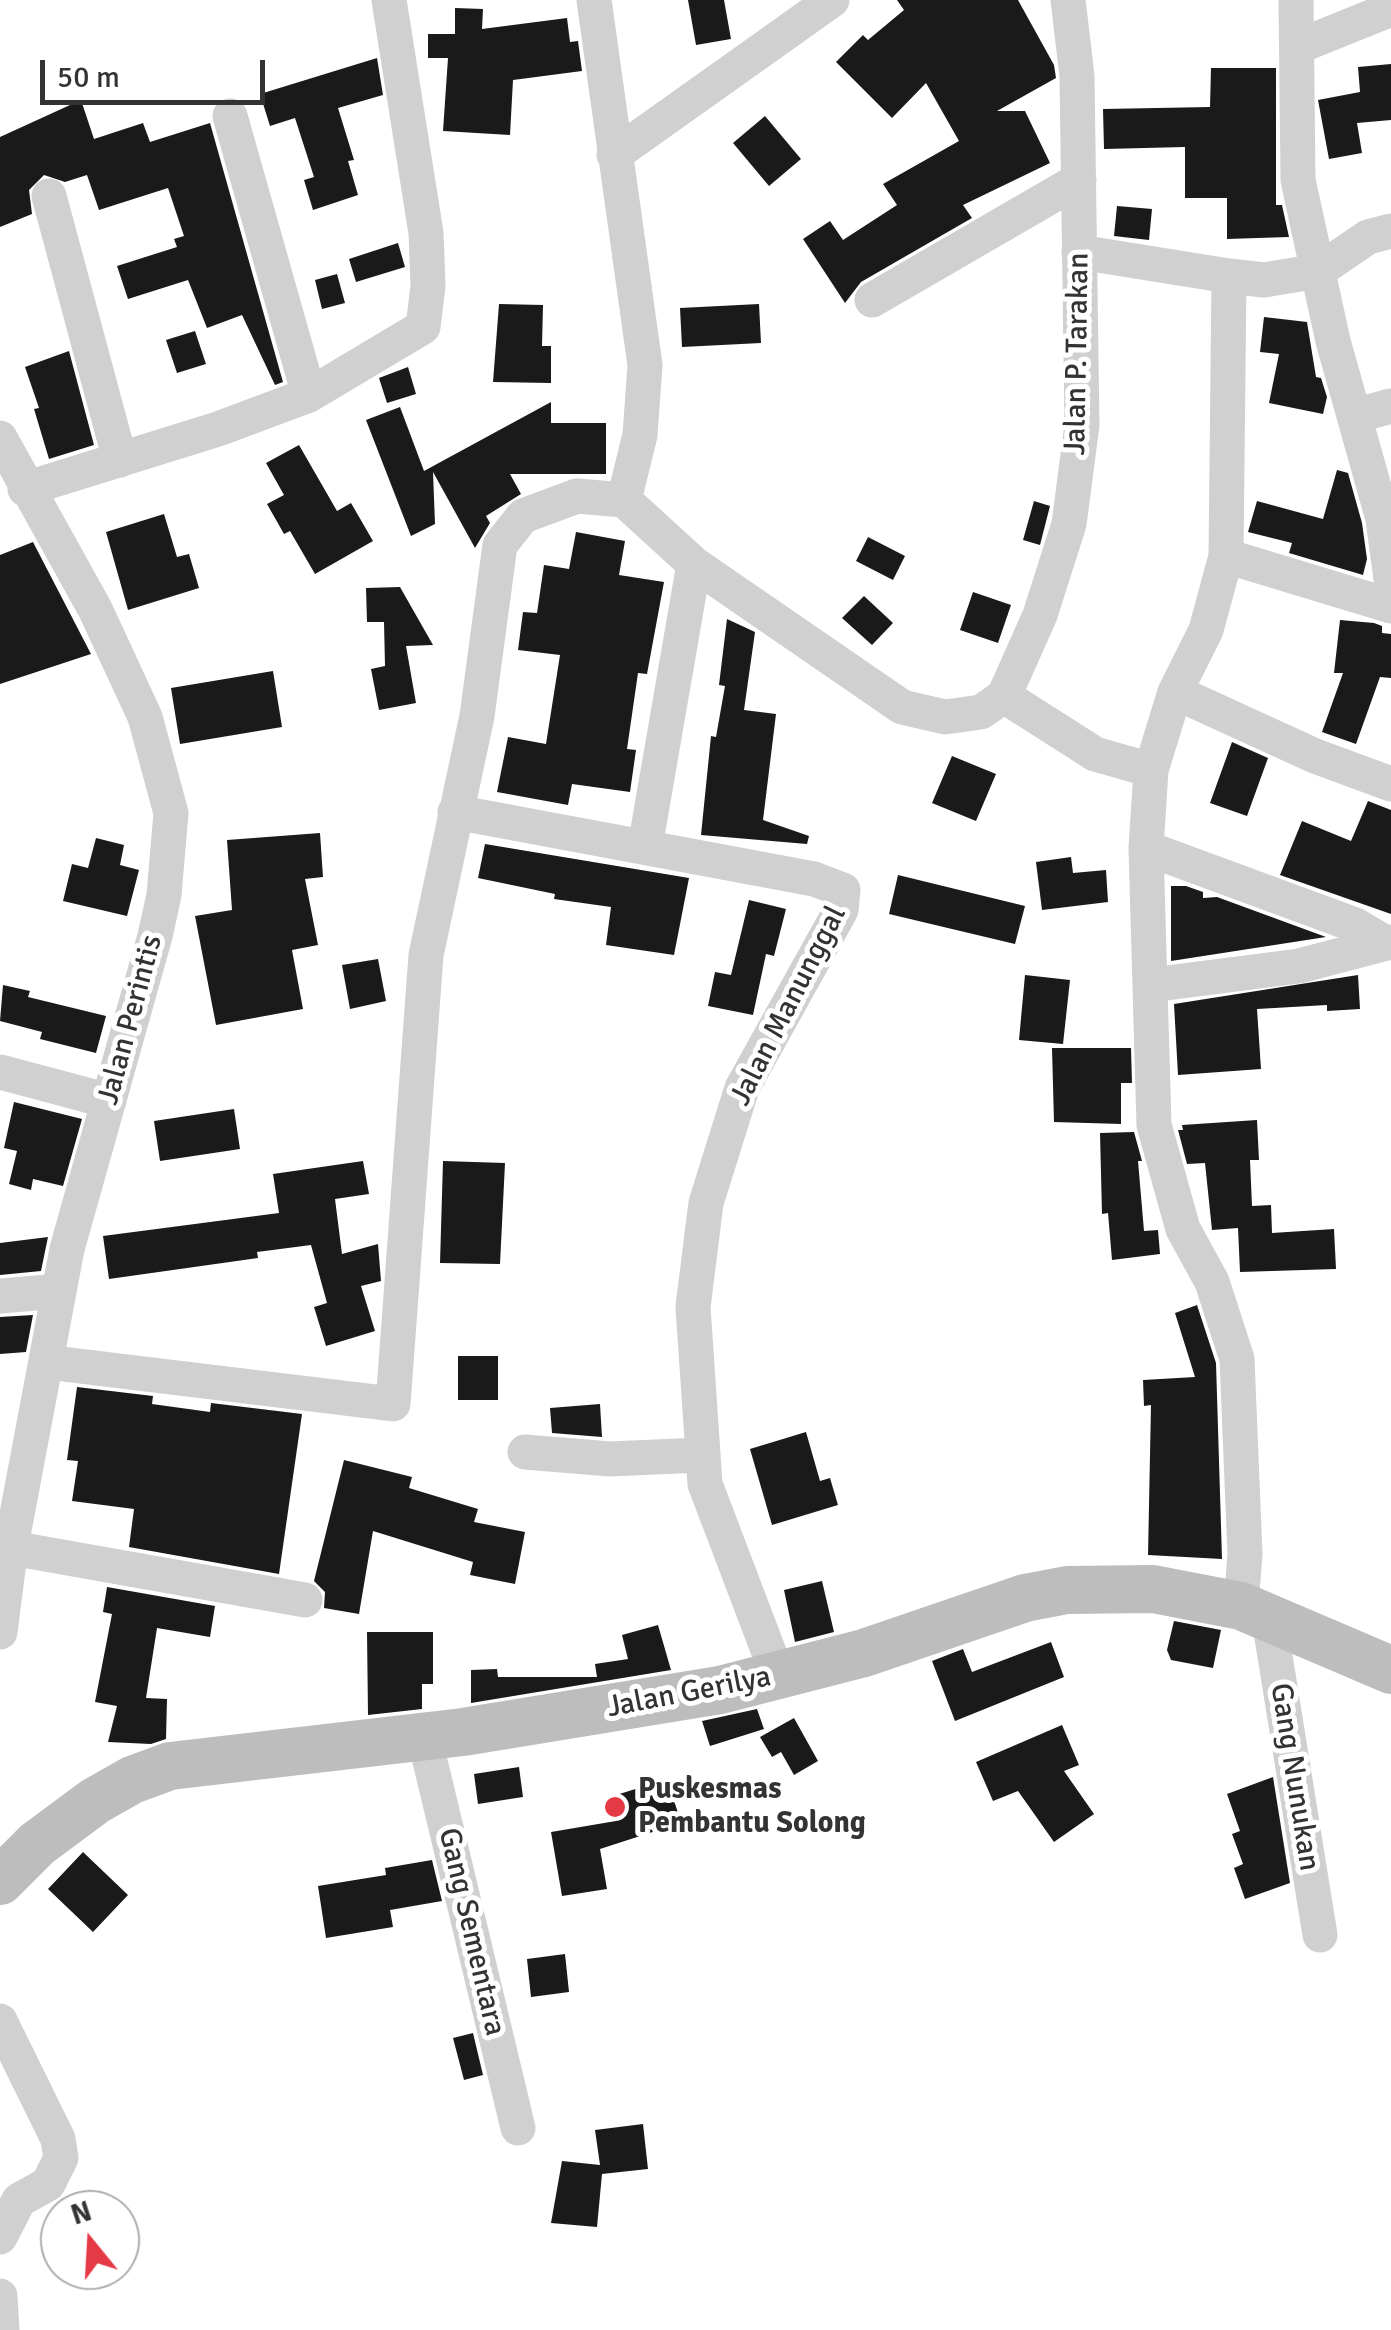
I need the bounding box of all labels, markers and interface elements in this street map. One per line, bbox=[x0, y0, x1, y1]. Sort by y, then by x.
scale bar bbox=[45, 40, 270, 102]
text: 50 m bbox=[57, 59, 120, 96]
street label: Jalan P. Tarakan bbox=[1058, 252, 1098, 456]
street label: Jalan Manunggal bbox=[723, 900, 855, 1112]
street label: Jalan Perintis bbox=[91, 931, 171, 1109]
street label: Jalan Gerilya bbox=[604, 1659, 774, 1727]
street label: Gang Nunukan bbox=[1261, 1681, 1327, 1873]
place label: Puskesmas Pembantu Solong bbox=[638, 1772, 866, 1842]
marker: Puskesmas Pembantu Solong bbox=[602, 1794, 628, 1820]
street label: Gang Sementara bbox=[430, 1825, 512, 2039]
north arrow bbox=[40, 2190, 140, 2290]
text: N bbox=[67, 2194, 96, 2233]

